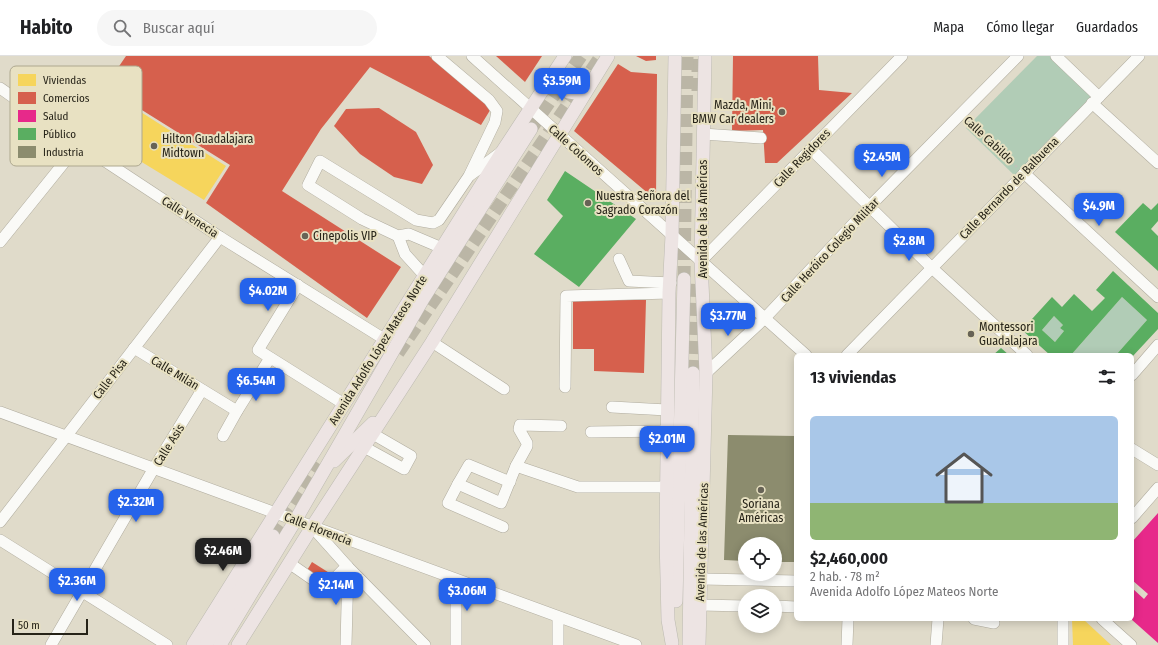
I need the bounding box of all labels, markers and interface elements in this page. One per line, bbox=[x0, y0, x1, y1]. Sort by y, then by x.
search box bbox=[97, 10, 377, 46]
text: Habito bbox=[20, 16, 73, 39]
icon: search bbox=[111, 17, 133, 39]
text: Buscar aquí bbox=[143, 19, 214, 37]
text: Mapa bbox=[933, 19, 964, 36]
text: Cómo llegar bbox=[986, 19, 1054, 36]
text: Guardados bbox=[1076, 19, 1138, 36]
legend bbox=[10, 66, 142, 166]
pin: $3.59M bbox=[529, 68, 595, 102]
text: $3.59M bbox=[543, 73, 581, 88]
text: Viviendas bbox=[43, 74, 86, 87]
text: Comercios bbox=[43, 92, 90, 105]
place label: Mazda, Mini, BMW Car dealers bbox=[692, 98, 774, 126]
marker: Mazda, Mini, BMW Car dealers bbox=[777, 107, 787, 117]
text: Salud bbox=[43, 110, 68, 123]
street label: Calle Cabildo bbox=[961, 113, 1017, 167]
street label: Calle Colomos bbox=[546, 122, 606, 178]
street label: Calle Regidores bbox=[771, 126, 833, 190]
text: Público bbox=[43, 128, 76, 141]
place label: Hilton Guadalajara Midtown bbox=[162, 132, 253, 160]
street label: Calle Bernardo de Balbuena bbox=[957, 134, 1062, 242]
marker: Hilton Guadalajara Midtown bbox=[149, 141, 159, 151]
pin: $2.45M bbox=[849, 144, 915, 178]
text: Industria bbox=[43, 146, 84, 159]
text: $2.45M bbox=[863, 149, 901, 164]
street label: Avenida de las Américas bbox=[696, 160, 710, 278]
place label: Nuestra Señora del Sagrado Corazón bbox=[596, 189, 690, 217]
street label: Calle Venecia bbox=[159, 193, 221, 241]
pin: $4.9M bbox=[1071, 193, 1127, 227]
street label: Calle Heróico Colegio Militar bbox=[778, 194, 883, 305]
marker: Nuestra Señora del Sagrado Corazón bbox=[583, 198, 593, 208]
text: $4.9M bbox=[1083, 198, 1115, 213]
pin: $2.8M bbox=[881, 228, 937, 262]
place label: Cinepolis VIP bbox=[313, 229, 377, 243]
marker: Cinepolis VIP bbox=[300, 231, 310, 241]
text: $2.8M bbox=[893, 233, 925, 248]
street label: Avenida Adolfo López Mateos Norte bbox=[326, 273, 430, 427]
pin: $4.02M bbox=[235, 278, 301, 312]
text: $4.02M bbox=[249, 283, 287, 298]
pin: $3.77M bbox=[695, 303, 761, 337]
text: $3.77M bbox=[710, 308, 746, 323]
place label: Montessori Guadalajara bbox=[979, 320, 1038, 348]
marker: Montessori Guadalajara bbox=[966, 329, 976, 339]
street label: Calle Milán bbox=[148, 353, 202, 393]
street label: Calle Pisa bbox=[90, 356, 130, 402]
icon: filters bbox=[1096, 366, 1118, 388]
text: 13 viviendas bbox=[810, 367, 896, 388]
pin: $6.54M bbox=[223, 368, 289, 402]
text: $6.54M bbox=[237, 373, 275, 388]
street label: Calle Asis bbox=[151, 422, 187, 468]
pin: $2.01M bbox=[634, 426, 700, 460]
text: $2.01M bbox=[649, 431, 685, 446]
icon: home bbox=[928, 442, 1000, 514]
street label: Avenida de las Américas bbox=[693, 482, 711, 602]
marker: Soriana Américas bbox=[756, 485, 766, 495]
pin: $2.32M bbox=[103, 489, 169, 523]
text: $2.32M bbox=[118, 494, 154, 509]
place label: Soriana Américas bbox=[739, 497, 783, 525]
street label: Calle Florencia bbox=[282, 510, 354, 548]
map controls bbox=[738, 537, 782, 633]
button: locate bbox=[738, 537, 782, 581]
pin: $2.46M bbox=[190, 538, 256, 572]
text: $2.46M bbox=[204, 543, 242, 558]
text: $2,460,000 bbox=[810, 548, 888, 569]
pin: $2.36M bbox=[44, 568, 110, 602]
text: 2 hab. · 78 m² bbox=[810, 569, 880, 584]
pin: $2.14M bbox=[303, 572, 369, 606]
text: $2.36M bbox=[58, 573, 96, 588]
text: $2.14M bbox=[318, 577, 354, 592]
pin: $3.06M bbox=[434, 578, 500, 612]
text: $3.06M bbox=[448, 583, 486, 598]
text: Avenida Adolfo López Mateos Norte bbox=[810, 584, 998, 599]
button: layers bbox=[738, 589, 782, 633]
scale bar bbox=[12, 617, 88, 636]
text: 50 m bbox=[18, 619, 40, 632]

